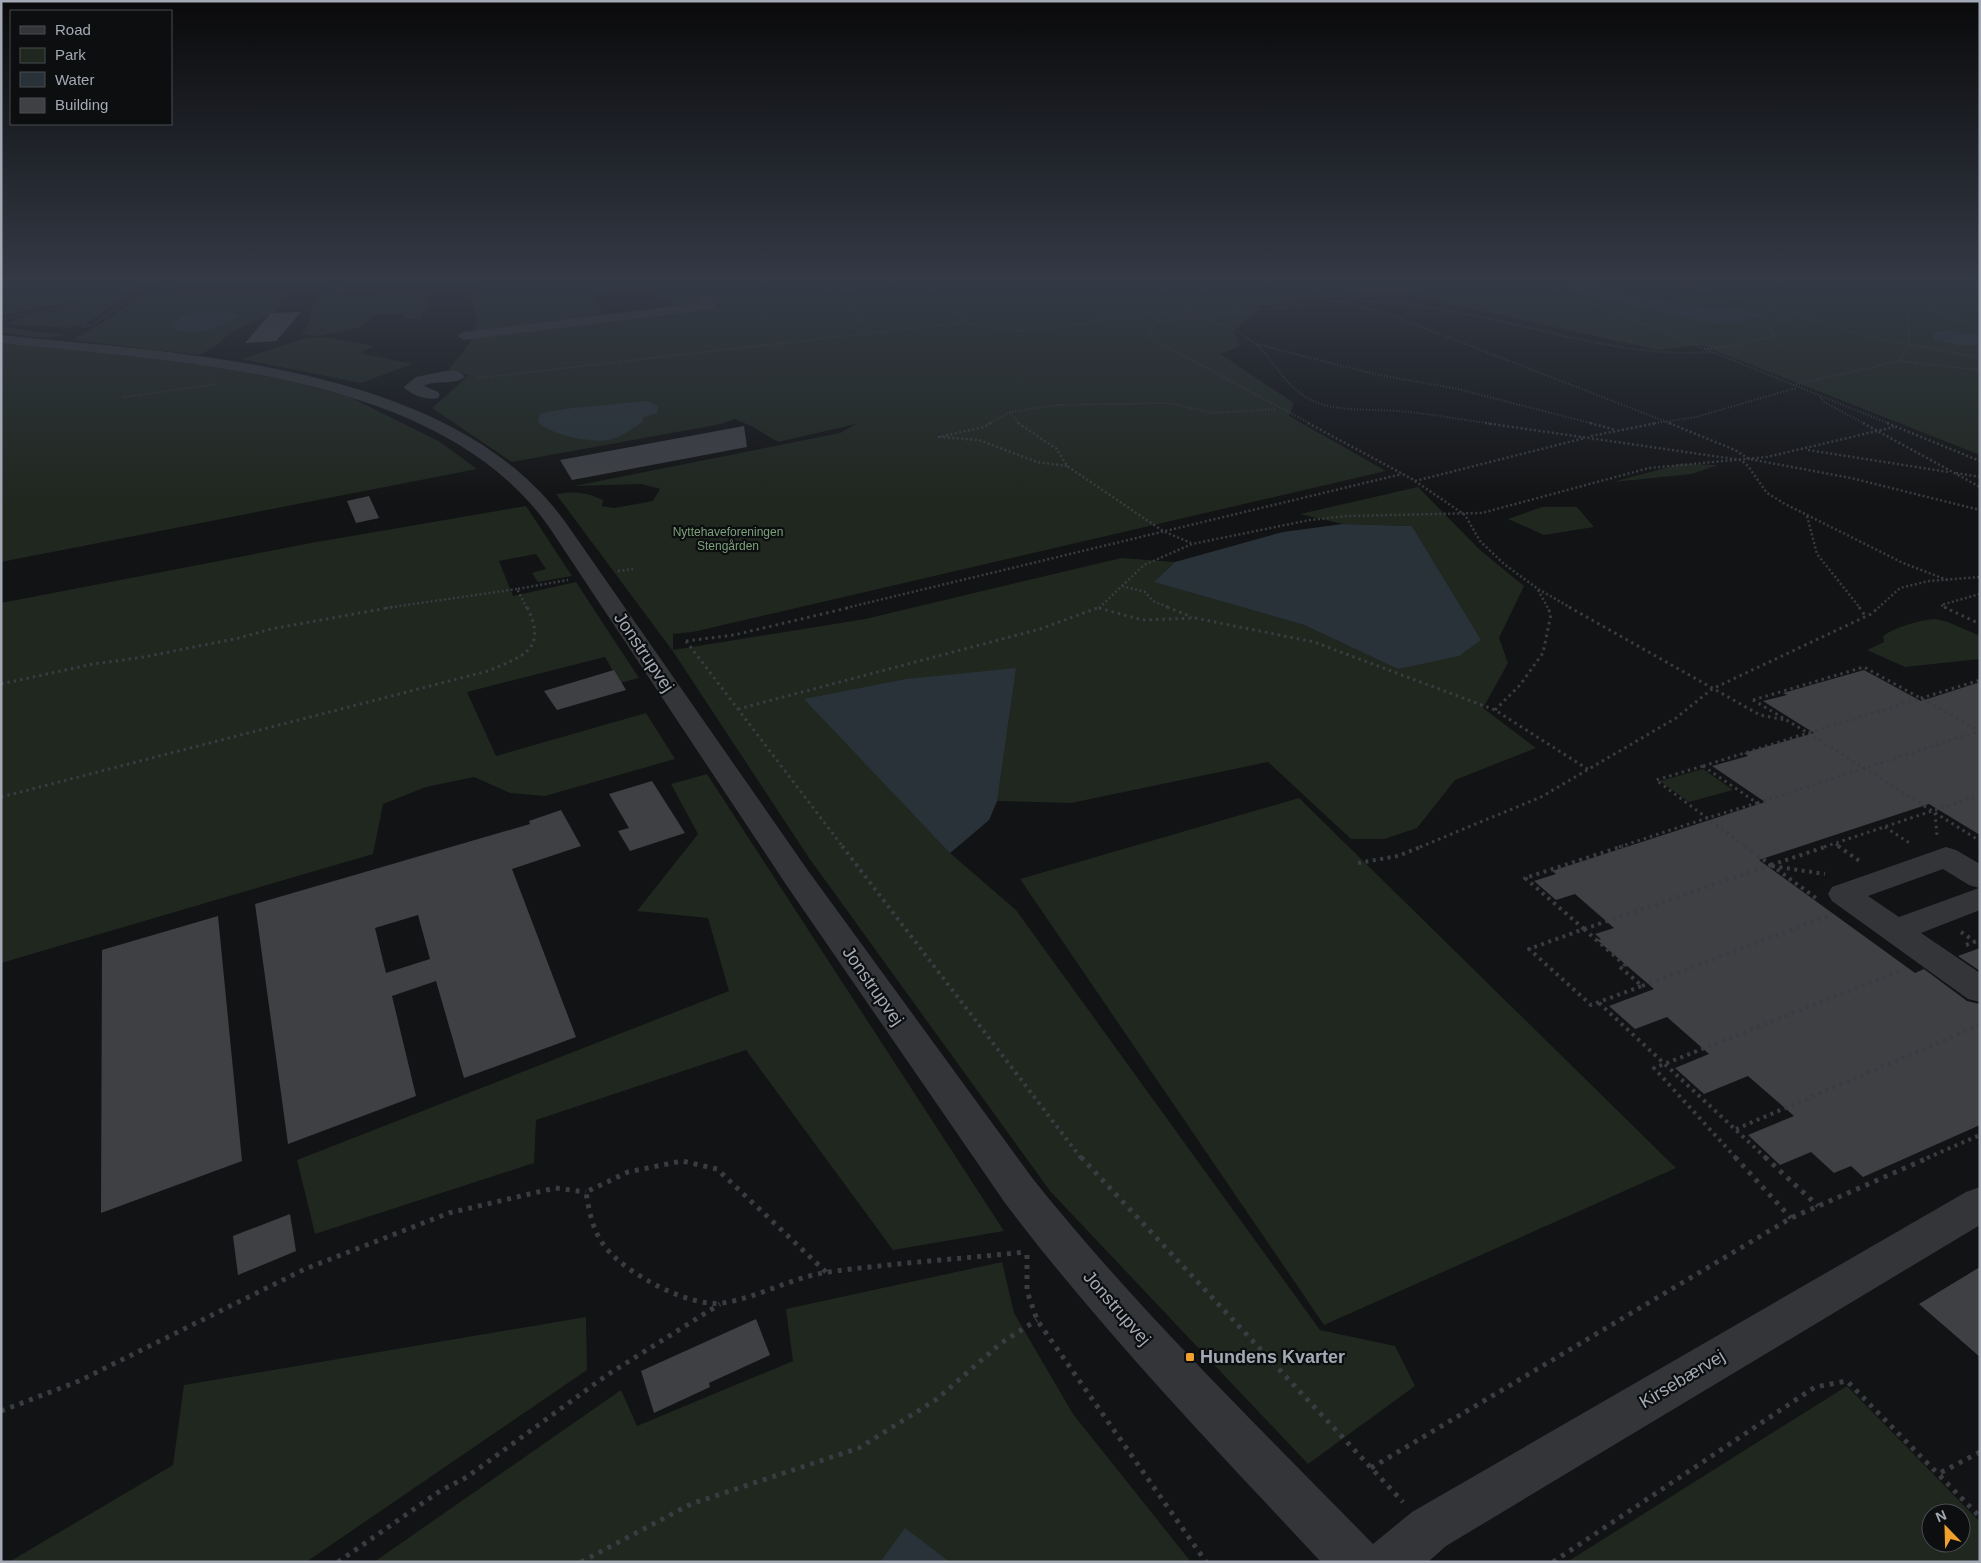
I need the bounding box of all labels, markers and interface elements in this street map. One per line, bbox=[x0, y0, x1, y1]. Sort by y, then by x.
legend bbox=[10, 10, 172, 125]
text: Road bbox=[55, 21, 91, 38]
text: Park bbox=[55, 46, 86, 63]
text: Water bbox=[55, 71, 94, 88]
text: Building bbox=[55, 96, 108, 113]
park label: Nyttehaveforeningen Stengården bbox=[673, 525, 783, 553]
street label: Jonstrupvej bbox=[610, 608, 678, 696]
street label: Jonstrupvej bbox=[838, 943, 908, 1029]
street label: Jonstrupvej bbox=[1079, 1267, 1155, 1349]
street label: Kirsebærvej bbox=[1636, 1346, 1728, 1412]
place label: Hundens Kvarter bbox=[1200, 1347, 1345, 1367]
marker: Hundens Kvarter bbox=[1184, 1351, 1196, 1363]
north arrow bbox=[1921, 1503, 1971, 1553]
text: N bbox=[1933, 1507, 1949, 1525]

